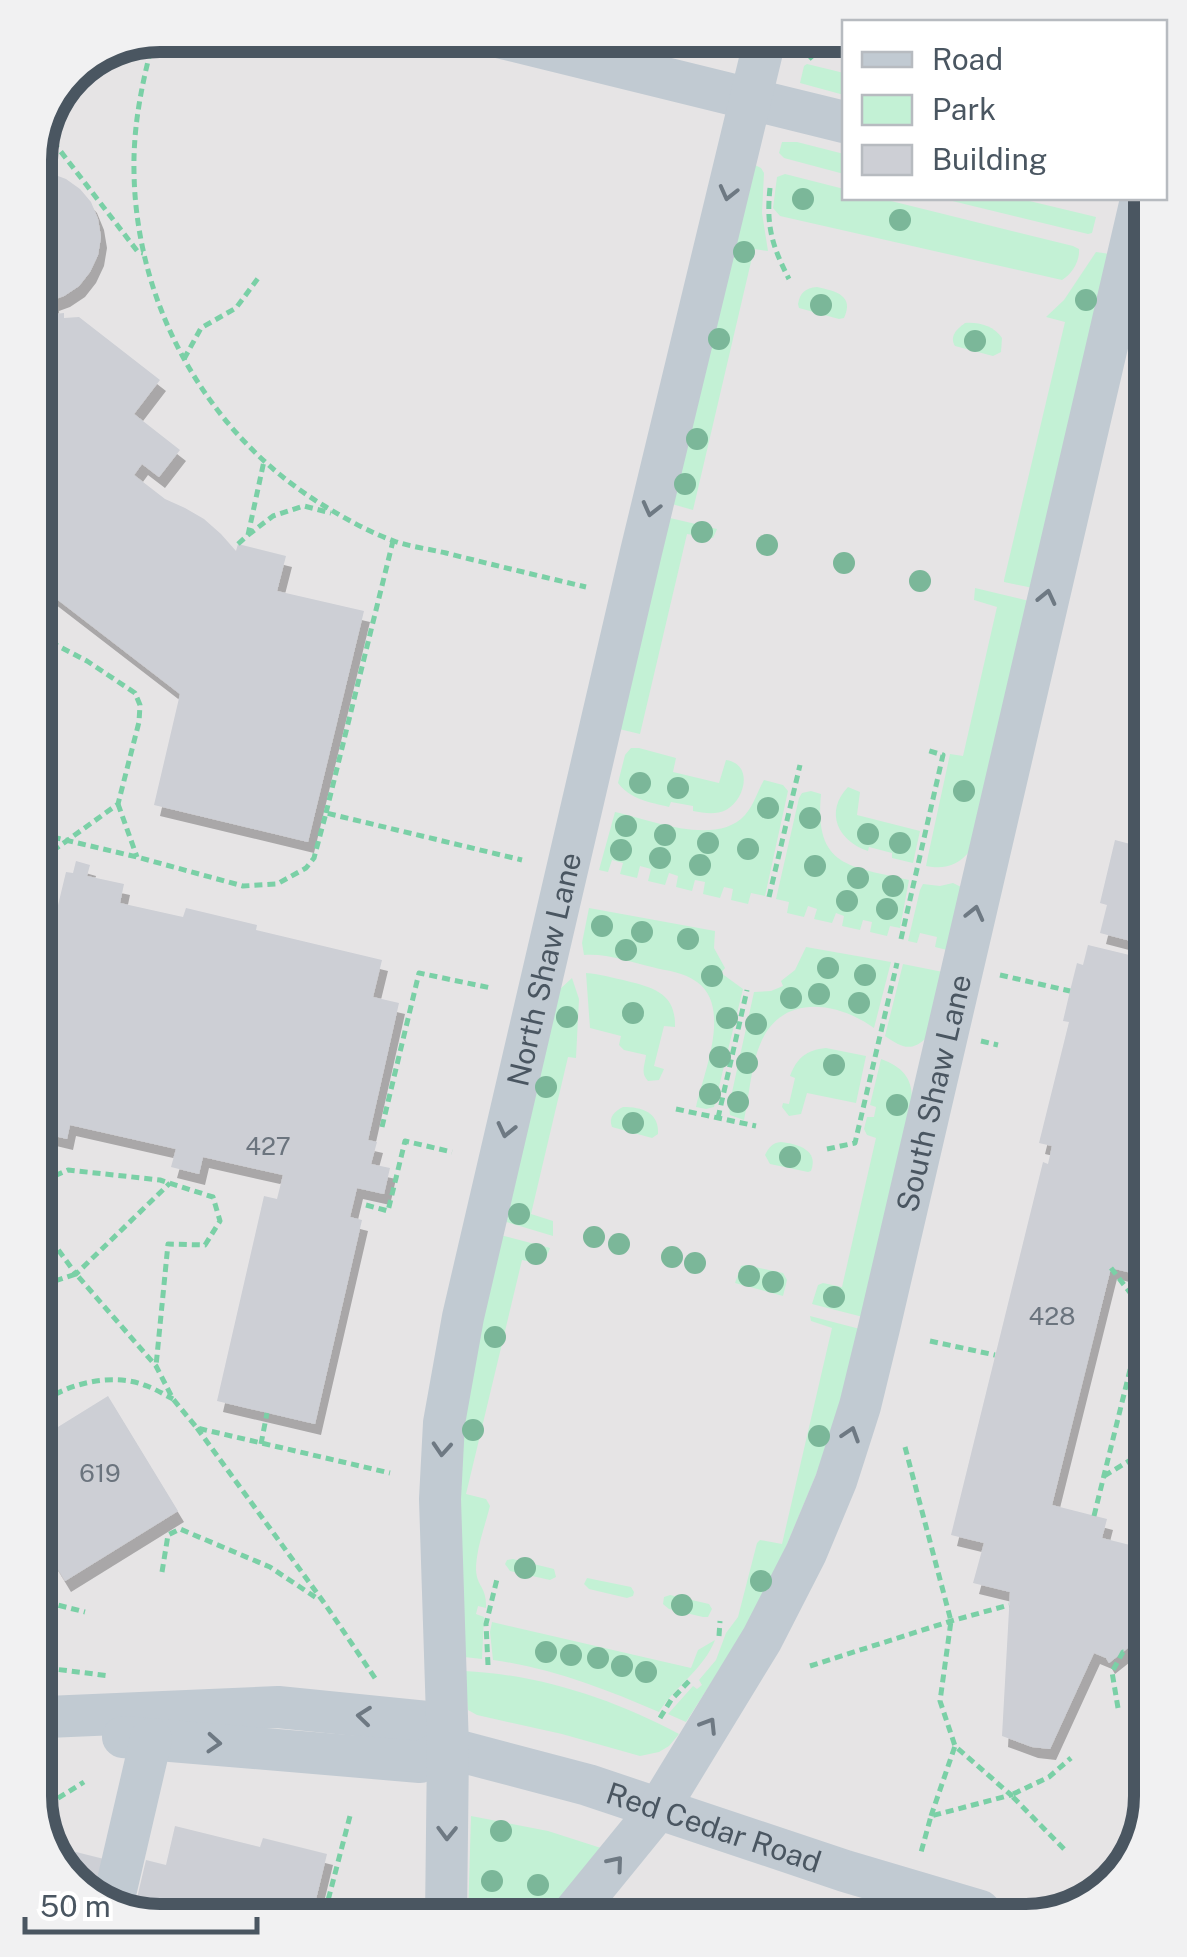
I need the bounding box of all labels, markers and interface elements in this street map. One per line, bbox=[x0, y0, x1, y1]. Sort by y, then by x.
legend bbox=[842, 20, 1167, 200]
text: Road bbox=[932, 41, 1003, 77]
text: Park bbox=[932, 91, 996, 127]
text: Building bbox=[932, 141, 1047, 177]
one-way arrow bbox=[719, 184, 740, 201]
one-way arrow bbox=[642, 500, 663, 517]
one-way arrow bbox=[1035, 588, 1056, 605]
street label: North Shaw Lane bbox=[499, 849, 589, 1090]
one-way arrow bbox=[964, 905, 985, 922]
street label: South Shaw Lane bbox=[889, 971, 979, 1215]
one-way arrow bbox=[497, 1121, 518, 1138]
house number: 427 bbox=[245, 1131, 291, 1161]
house number: 428 bbox=[1029, 1301, 1075, 1331]
one-way arrow bbox=[839, 1426, 859, 1443]
one-way arrow bbox=[432, 1441, 454, 1457]
house number: 619 bbox=[79, 1458, 121, 1488]
one-way arrow bbox=[355, 1706, 371, 1727]
one-way arrow bbox=[697, 1718, 716, 1736]
one-way arrow bbox=[206, 1732, 222, 1754]
street label: Red Cedar Road bbox=[602, 1774, 826, 1880]
one-way arrow bbox=[436, 1826, 458, 1842]
one-way arrow bbox=[604, 1856, 622, 1874]
scale bar bbox=[25, 1872, 258, 1934]
text: 50 m bbox=[40, 1888, 111, 1924]

